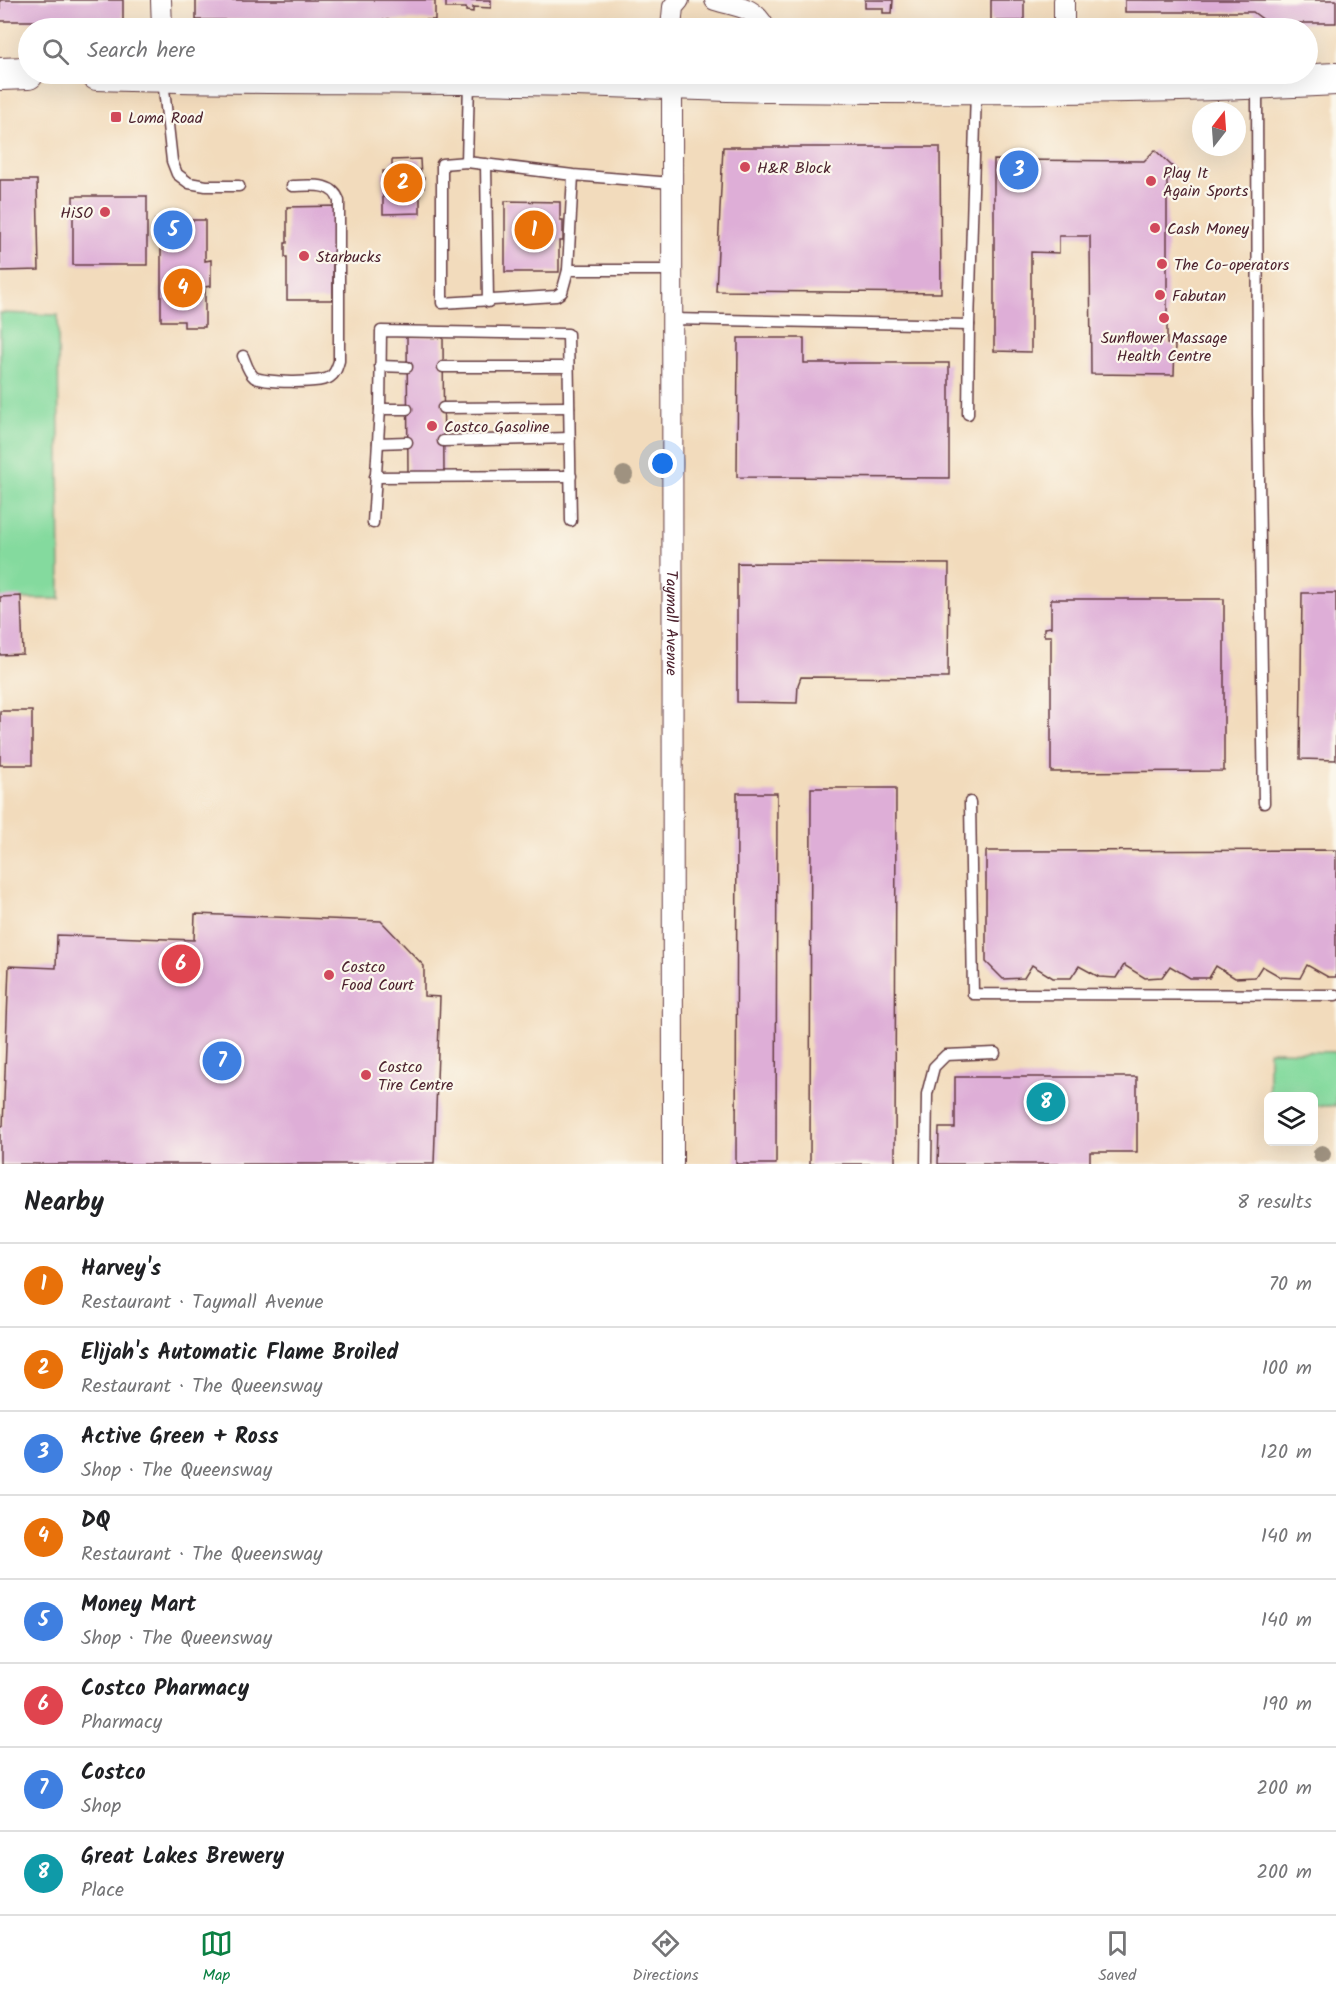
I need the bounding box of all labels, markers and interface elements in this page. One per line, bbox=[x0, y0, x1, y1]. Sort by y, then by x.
search box bbox=[18, 18, 1318, 84]
text: Search here bbox=[87, 34, 195, 69]
icon: search bbox=[39, 35, 72, 68]
north arrow bbox=[1192, 102, 1246, 156]
place label: Loma Road bbox=[128, 106, 204, 131]
marker: Loma Road bbox=[109, 110, 123, 124]
pin: 3 bbox=[1000, 148, 1038, 192]
place label: H&R Block bbox=[757, 156, 831, 181]
pin: 2 bbox=[384, 160, 422, 206]
marker: H&R Block bbox=[738, 160, 752, 174]
place label: Play It Again Sports bbox=[1163, 161, 1248, 204]
marker: Play It Again Sports bbox=[1144, 174, 1158, 188]
place label: HiSO bbox=[60, 201, 93, 226]
marker: HiSO bbox=[98, 205, 112, 219]
pin: 5 bbox=[154, 208, 192, 252]
pin: 1 bbox=[514, 208, 554, 252]
place label: Cash Money bbox=[1167, 217, 1249, 242]
marker: Cash Money bbox=[1148, 221, 1162, 235]
place label: Starbucks bbox=[316, 245, 381, 270]
marker: Starbucks bbox=[297, 249, 311, 263]
place label: The Co-operators bbox=[1174, 253, 1290, 278]
marker: The Co-operators bbox=[1155, 257, 1169, 271]
pin: 4 bbox=[164, 266, 202, 310]
place label: Fabutan bbox=[1172, 284, 1226, 309]
marker: Fabutan bbox=[1153, 288, 1167, 302]
marker: Sunflower Massage Health Centre bbox=[1157, 311, 1171, 325]
place label: Sunflower Massage Health Centre bbox=[1101, 326, 1227, 369]
place label: Costco Gasoline bbox=[444, 415, 549, 440]
marker: Costco Gasoline bbox=[425, 419, 439, 433]
your location bbox=[648, 449, 677, 478]
street label: Taymall Avenue bbox=[658, 570, 684, 676]
pin: 6 bbox=[162, 942, 201, 986]
place label: Costco Food Court bbox=[341, 955, 415, 998]
marker: Costco Food Court bbox=[322, 968, 336, 982]
pin: 7 bbox=[202, 1038, 242, 1084]
place label: Costco Tire Centre bbox=[378, 1055, 453, 1098]
marker: Costco Tire Centre bbox=[359, 1068, 373, 1082]
pin: 8 bbox=[1026, 1080, 1066, 1124]
map controls bbox=[1264, 1092, 1318, 1146]
button: layers bbox=[1264, 1092, 1318, 1146]
text: Nearby bbox=[24, 1182, 104, 1224]
text: 8 results bbox=[1237, 1187, 1312, 1219]
text: Harvey's bbox=[81, 1252, 161, 1287]
text: 1 bbox=[40, 1269, 47, 1301]
text: 70 m bbox=[1269, 1269, 1312, 1301]
text: Restaurant · Taymall Avenue bbox=[81, 1287, 324, 1319]
text: Elijah's Automatic Flame Broiled bbox=[81, 1336, 398, 1371]
text: 2 bbox=[38, 1353, 49, 1385]
text: 100 m bbox=[1262, 1353, 1312, 1385]
text: Restaurant · The Queensway bbox=[81, 1371, 322, 1403]
text: Active Green + Ross bbox=[81, 1420, 278, 1455]
text: 3 bbox=[38, 1437, 49, 1469]
text: 120 m bbox=[1260, 1437, 1312, 1469]
text: Shop · The Queensway bbox=[81, 1455, 272, 1487]
text: DQ bbox=[81, 1504, 110, 1539]
text: 4 bbox=[38, 1521, 49, 1553]
text: 140 m bbox=[1261, 1521, 1312, 1553]
text: Restaurant · The Queensway bbox=[81, 1539, 322, 1571]
text: Money Mart bbox=[81, 1588, 196, 1623]
text: 5 bbox=[38, 1605, 49, 1637]
text: 140 m bbox=[1261, 1605, 1312, 1637]
text: Shop · The Queensway bbox=[81, 1623, 272, 1655]
text: Costco Pharmacy bbox=[81, 1672, 249, 1707]
text: 6 bbox=[38, 1689, 49, 1721]
text: 190 m bbox=[1262, 1689, 1312, 1721]
text: Pharmacy bbox=[81, 1707, 162, 1739]
text: Costco bbox=[81, 1756, 146, 1791]
text: 7 bbox=[39, 1773, 48, 1805]
text: 200 m bbox=[1256, 1773, 1312, 1805]
text: Shop bbox=[81, 1791, 121, 1823]
text: Great Lakes Brewery bbox=[81, 1840, 284, 1875]
text: 8 bbox=[38, 1857, 49, 1889]
text: 200 m bbox=[1256, 1857, 1312, 1889]
text: Place bbox=[81, 1875, 124, 1907]
tab: Map bbox=[200, 1927, 233, 1988]
tab: Directions bbox=[632, 1927, 699, 1988]
tab: Saved bbox=[1098, 1927, 1136, 1988]

